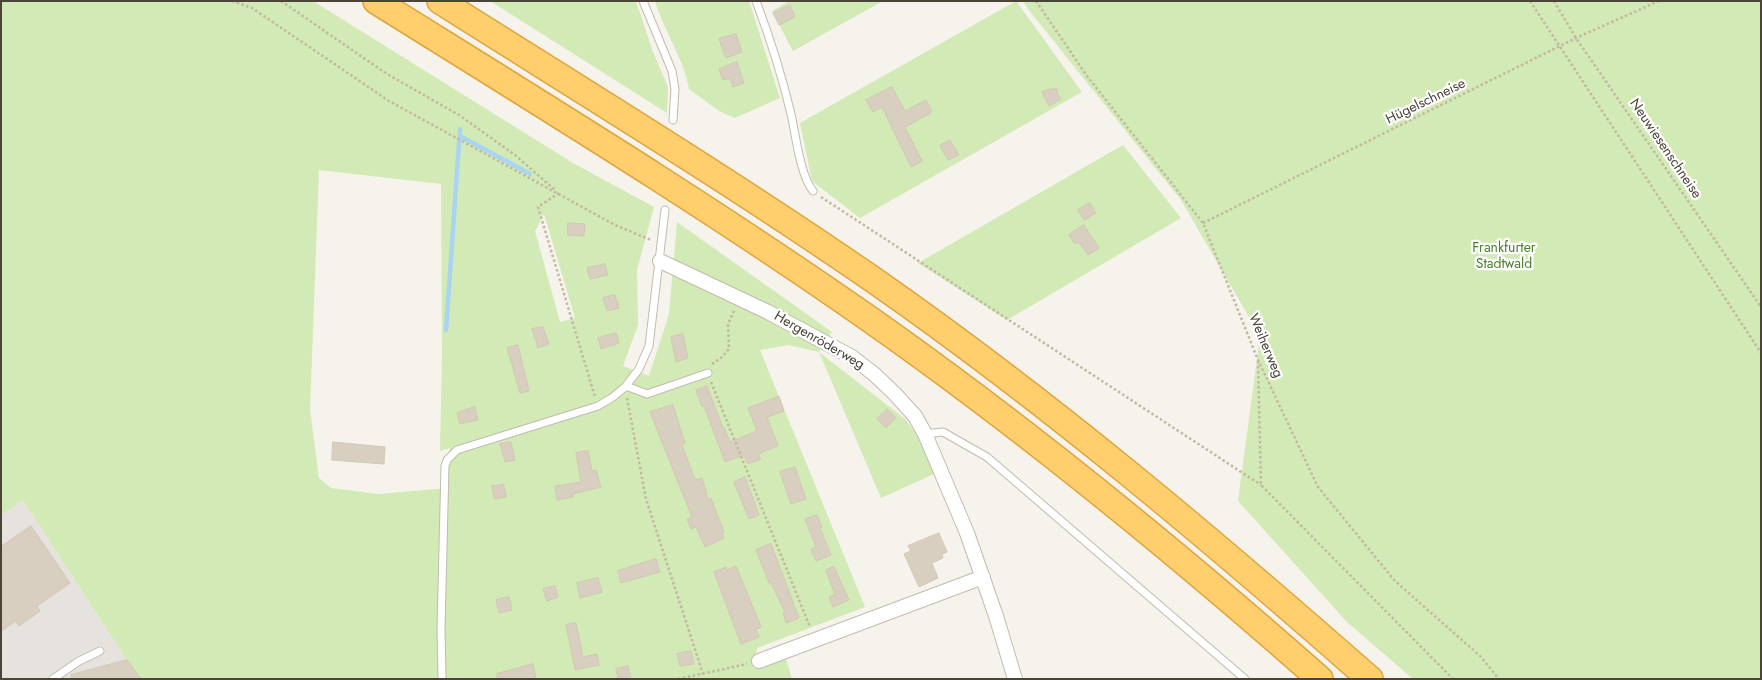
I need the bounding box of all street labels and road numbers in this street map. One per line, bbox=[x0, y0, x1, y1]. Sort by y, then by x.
street label: Hügelschneise bbox=[1383, 75, 1469, 129]
street label: Neuwiesenschneise bbox=[1625, 96, 1705, 202]
street label: Hergenröderweg bbox=[771, 308, 867, 374]
street label: Weiherweg bbox=[1244, 311, 1286, 381]

